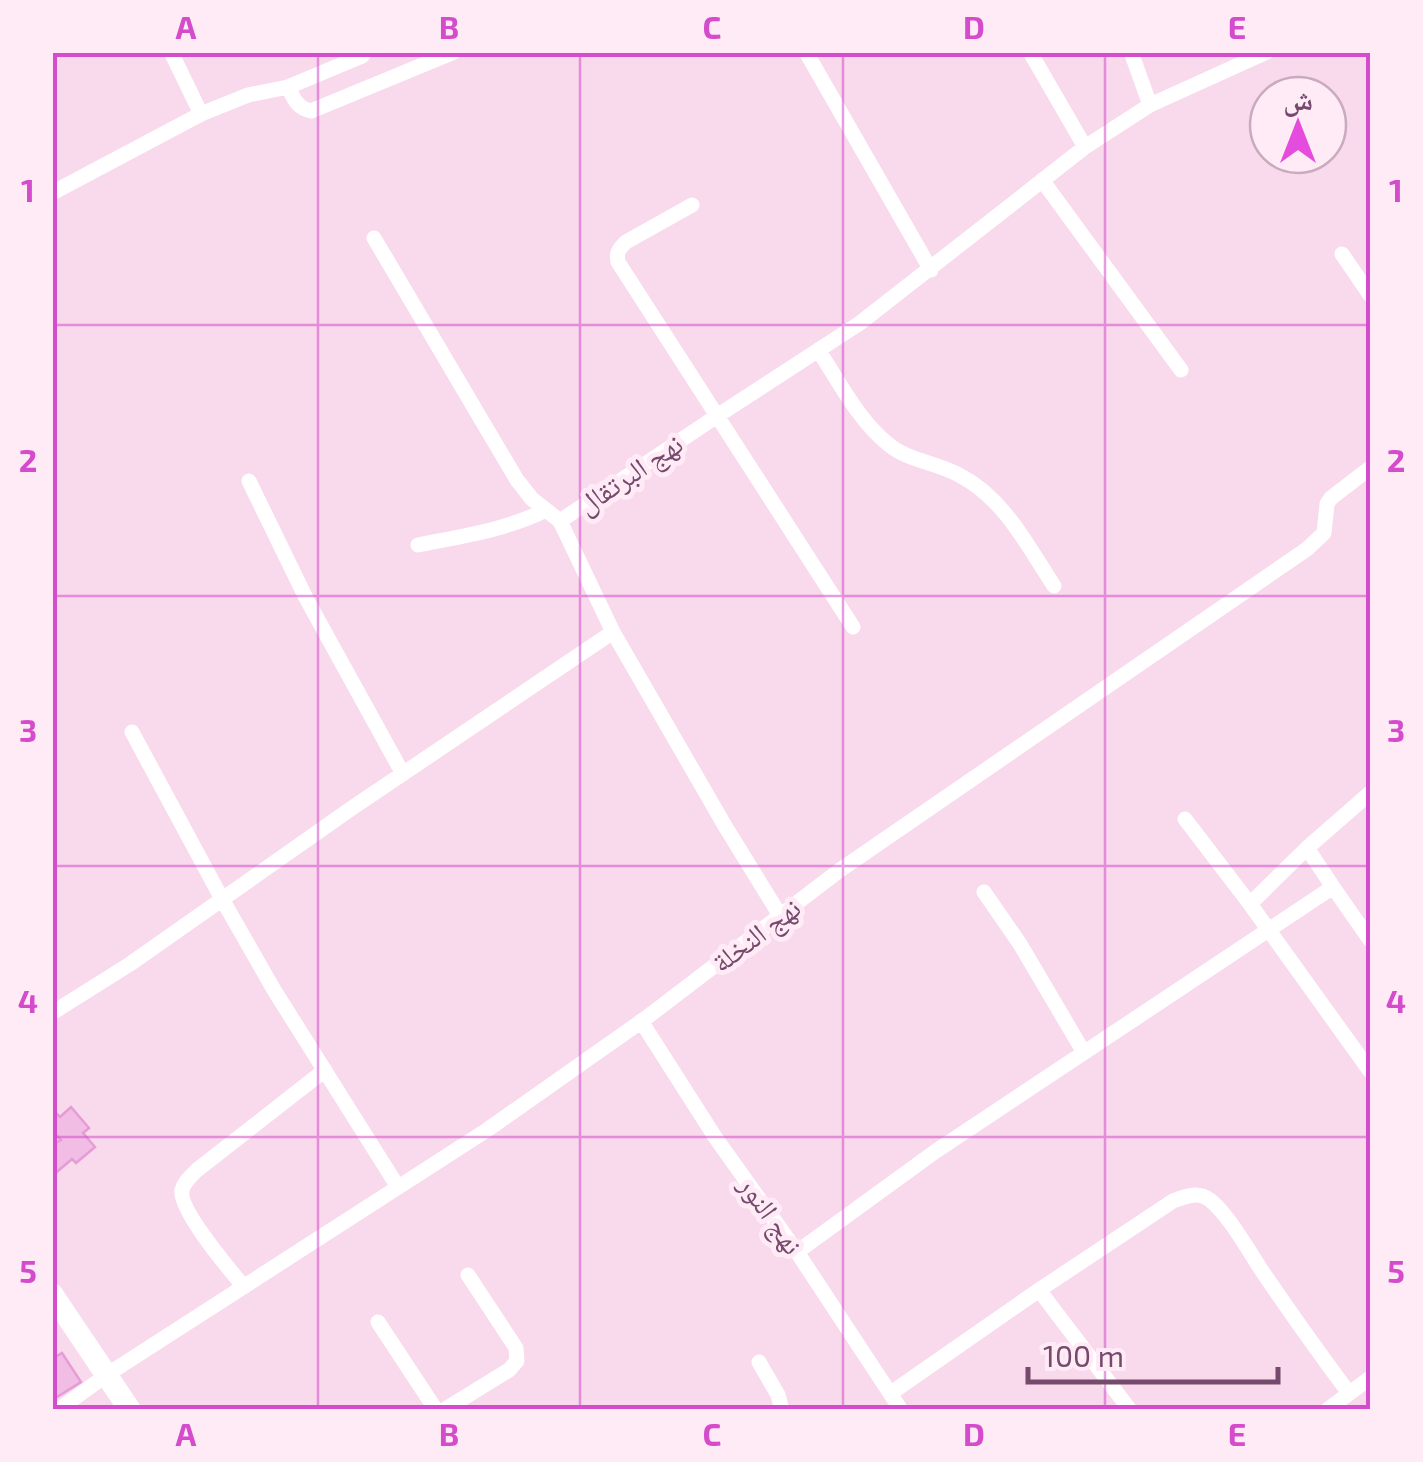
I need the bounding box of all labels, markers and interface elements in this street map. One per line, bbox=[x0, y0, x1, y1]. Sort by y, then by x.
text: A bbox=[176, 7, 197, 45]
text: B bbox=[439, 7, 459, 45]
text: C bbox=[703, 7, 721, 45]
text: D bbox=[963, 7, 985, 45]
text: E bbox=[1228, 7, 1246, 45]
north arrow bbox=[1248, 75, 1348, 175]
text: ش bbox=[1283, 82, 1313, 117]
text: 1 bbox=[21, 170, 35, 208]
text: 1 bbox=[1389, 170, 1403, 208]
street label: نهج البرتقال bbox=[570, 426, 690, 522]
text: 2 bbox=[19, 440, 37, 478]
text: 2 bbox=[1387, 440, 1405, 478]
text: 3 bbox=[19, 710, 37, 748]
text: 3 bbox=[1387, 710, 1405, 748]
street label: نهج النخلة bbox=[704, 890, 808, 980]
text: 4 bbox=[18, 981, 38, 1019]
text: 4 bbox=[1386, 981, 1406, 1019]
street label: نهج النور bbox=[730, 1168, 811, 1261]
text: 5 bbox=[19, 1251, 37, 1289]
text: 5 bbox=[1387, 1251, 1405, 1289]
scale bar bbox=[1028, 1322, 1278, 1384]
text: 100 m bbox=[1043, 1337, 1124, 1373]
text: A bbox=[176, 1414, 197, 1452]
text: B bbox=[439, 1414, 459, 1452]
text: C bbox=[703, 1414, 721, 1452]
text: D bbox=[963, 1414, 985, 1452]
text: E bbox=[1228, 1414, 1246, 1452]

